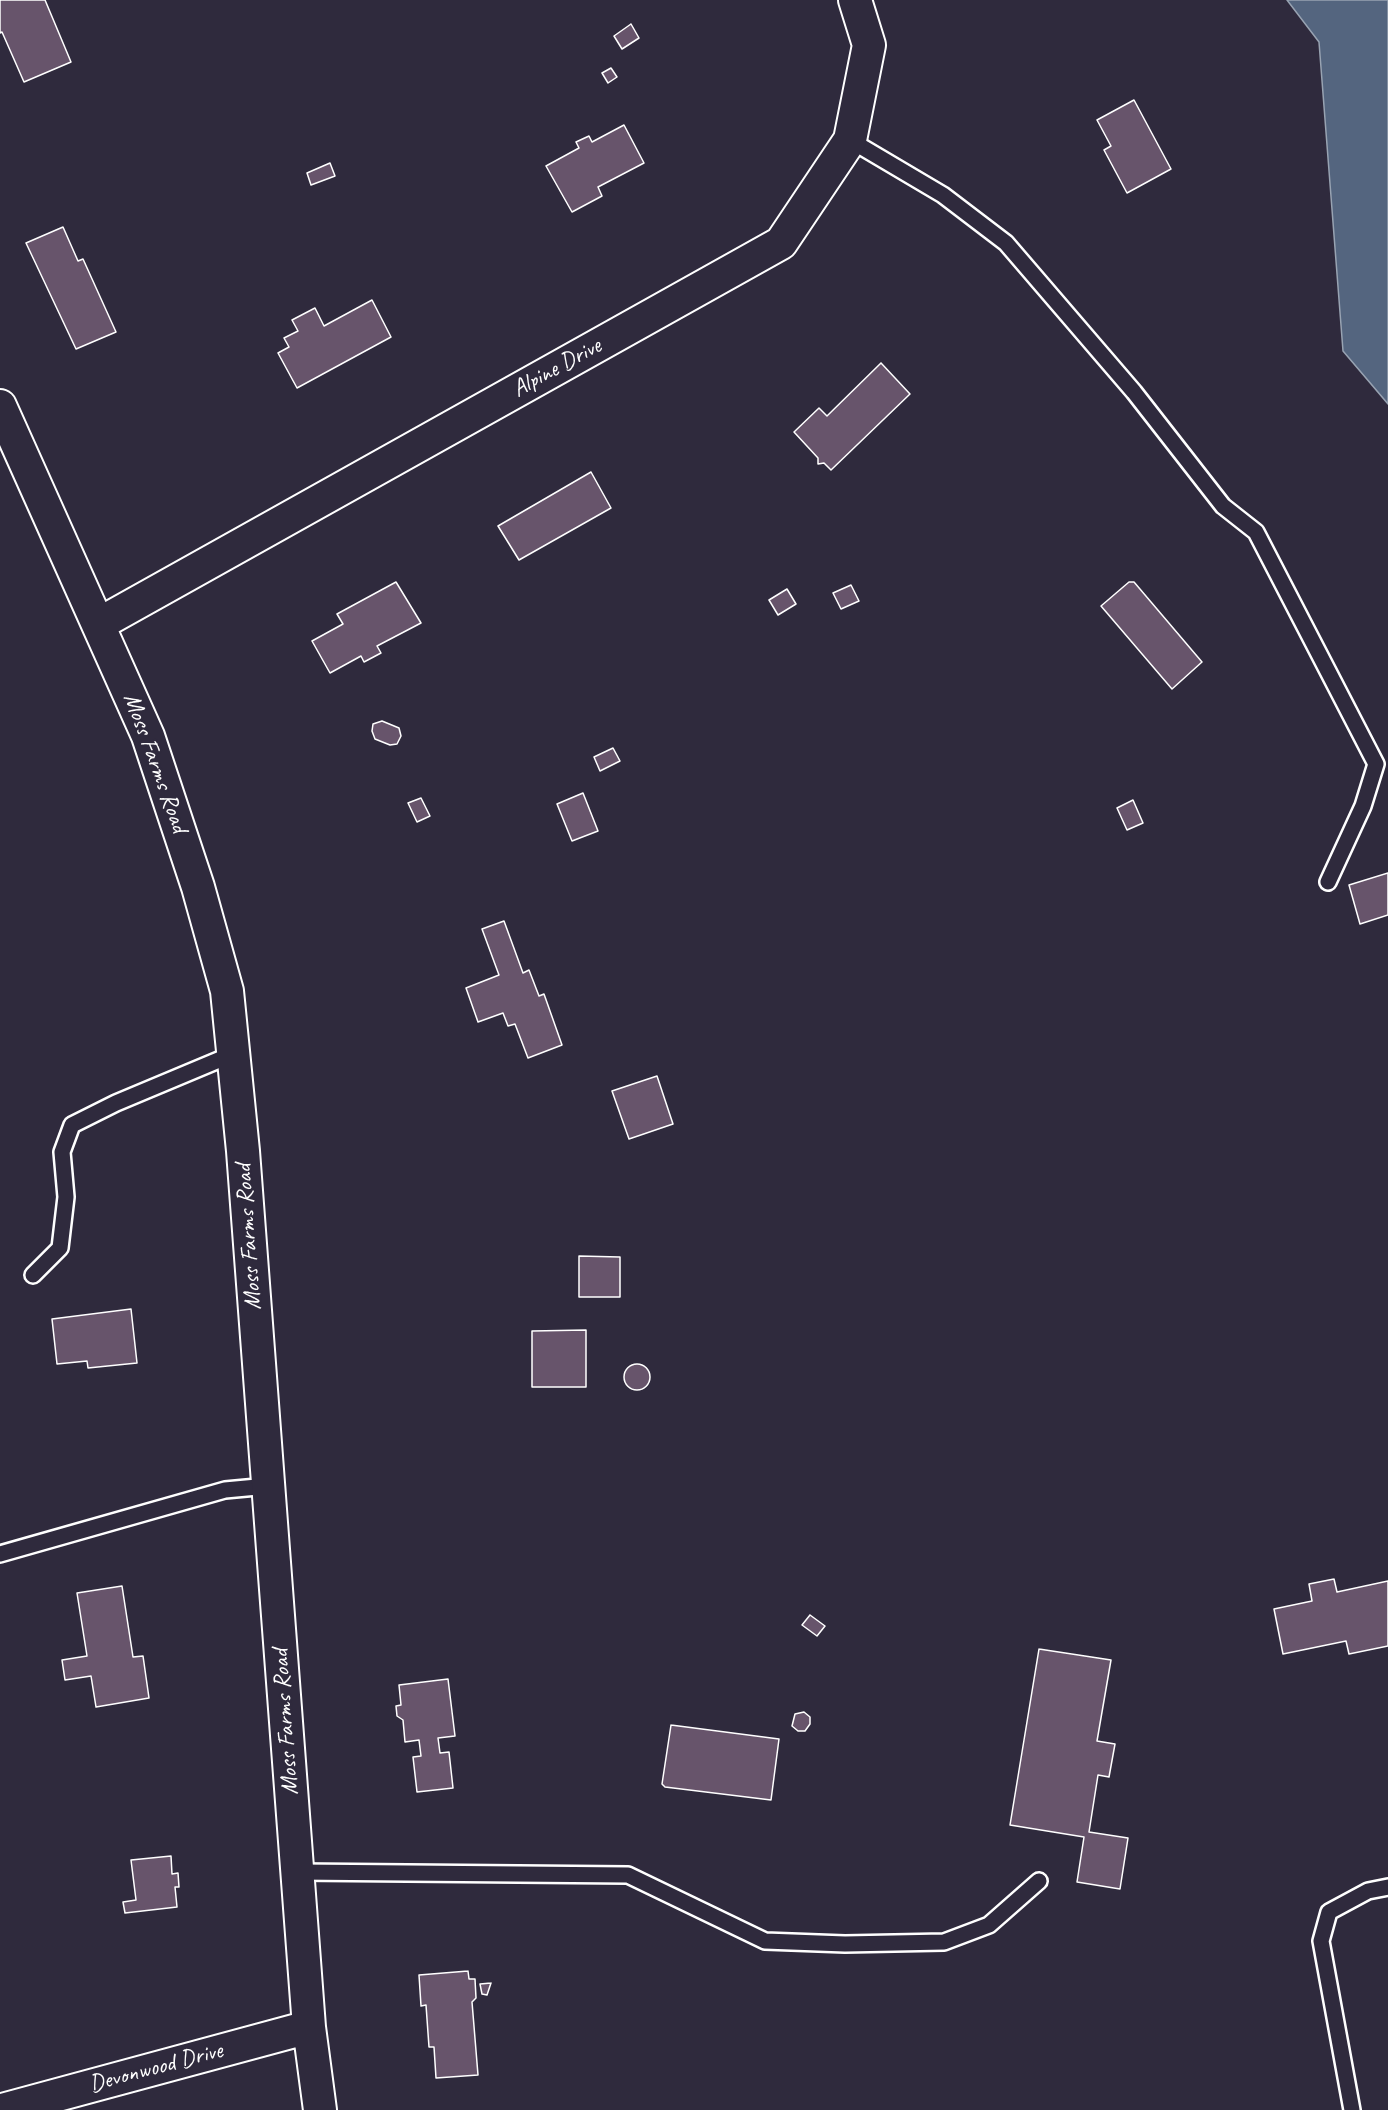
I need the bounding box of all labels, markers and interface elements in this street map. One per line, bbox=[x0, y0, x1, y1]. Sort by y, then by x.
street label: Alpine Drive bbox=[508, 332, 606, 404]
street label: Moss Farms Road bbox=[116, 689, 194, 837]
street label: Moss Farms Road bbox=[230, 1163, 268, 1311]
street label: Moss Farms Road bbox=[267, 1648, 305, 1796]
street label: Devonwood Drive bbox=[86, 2036, 226, 2100]

